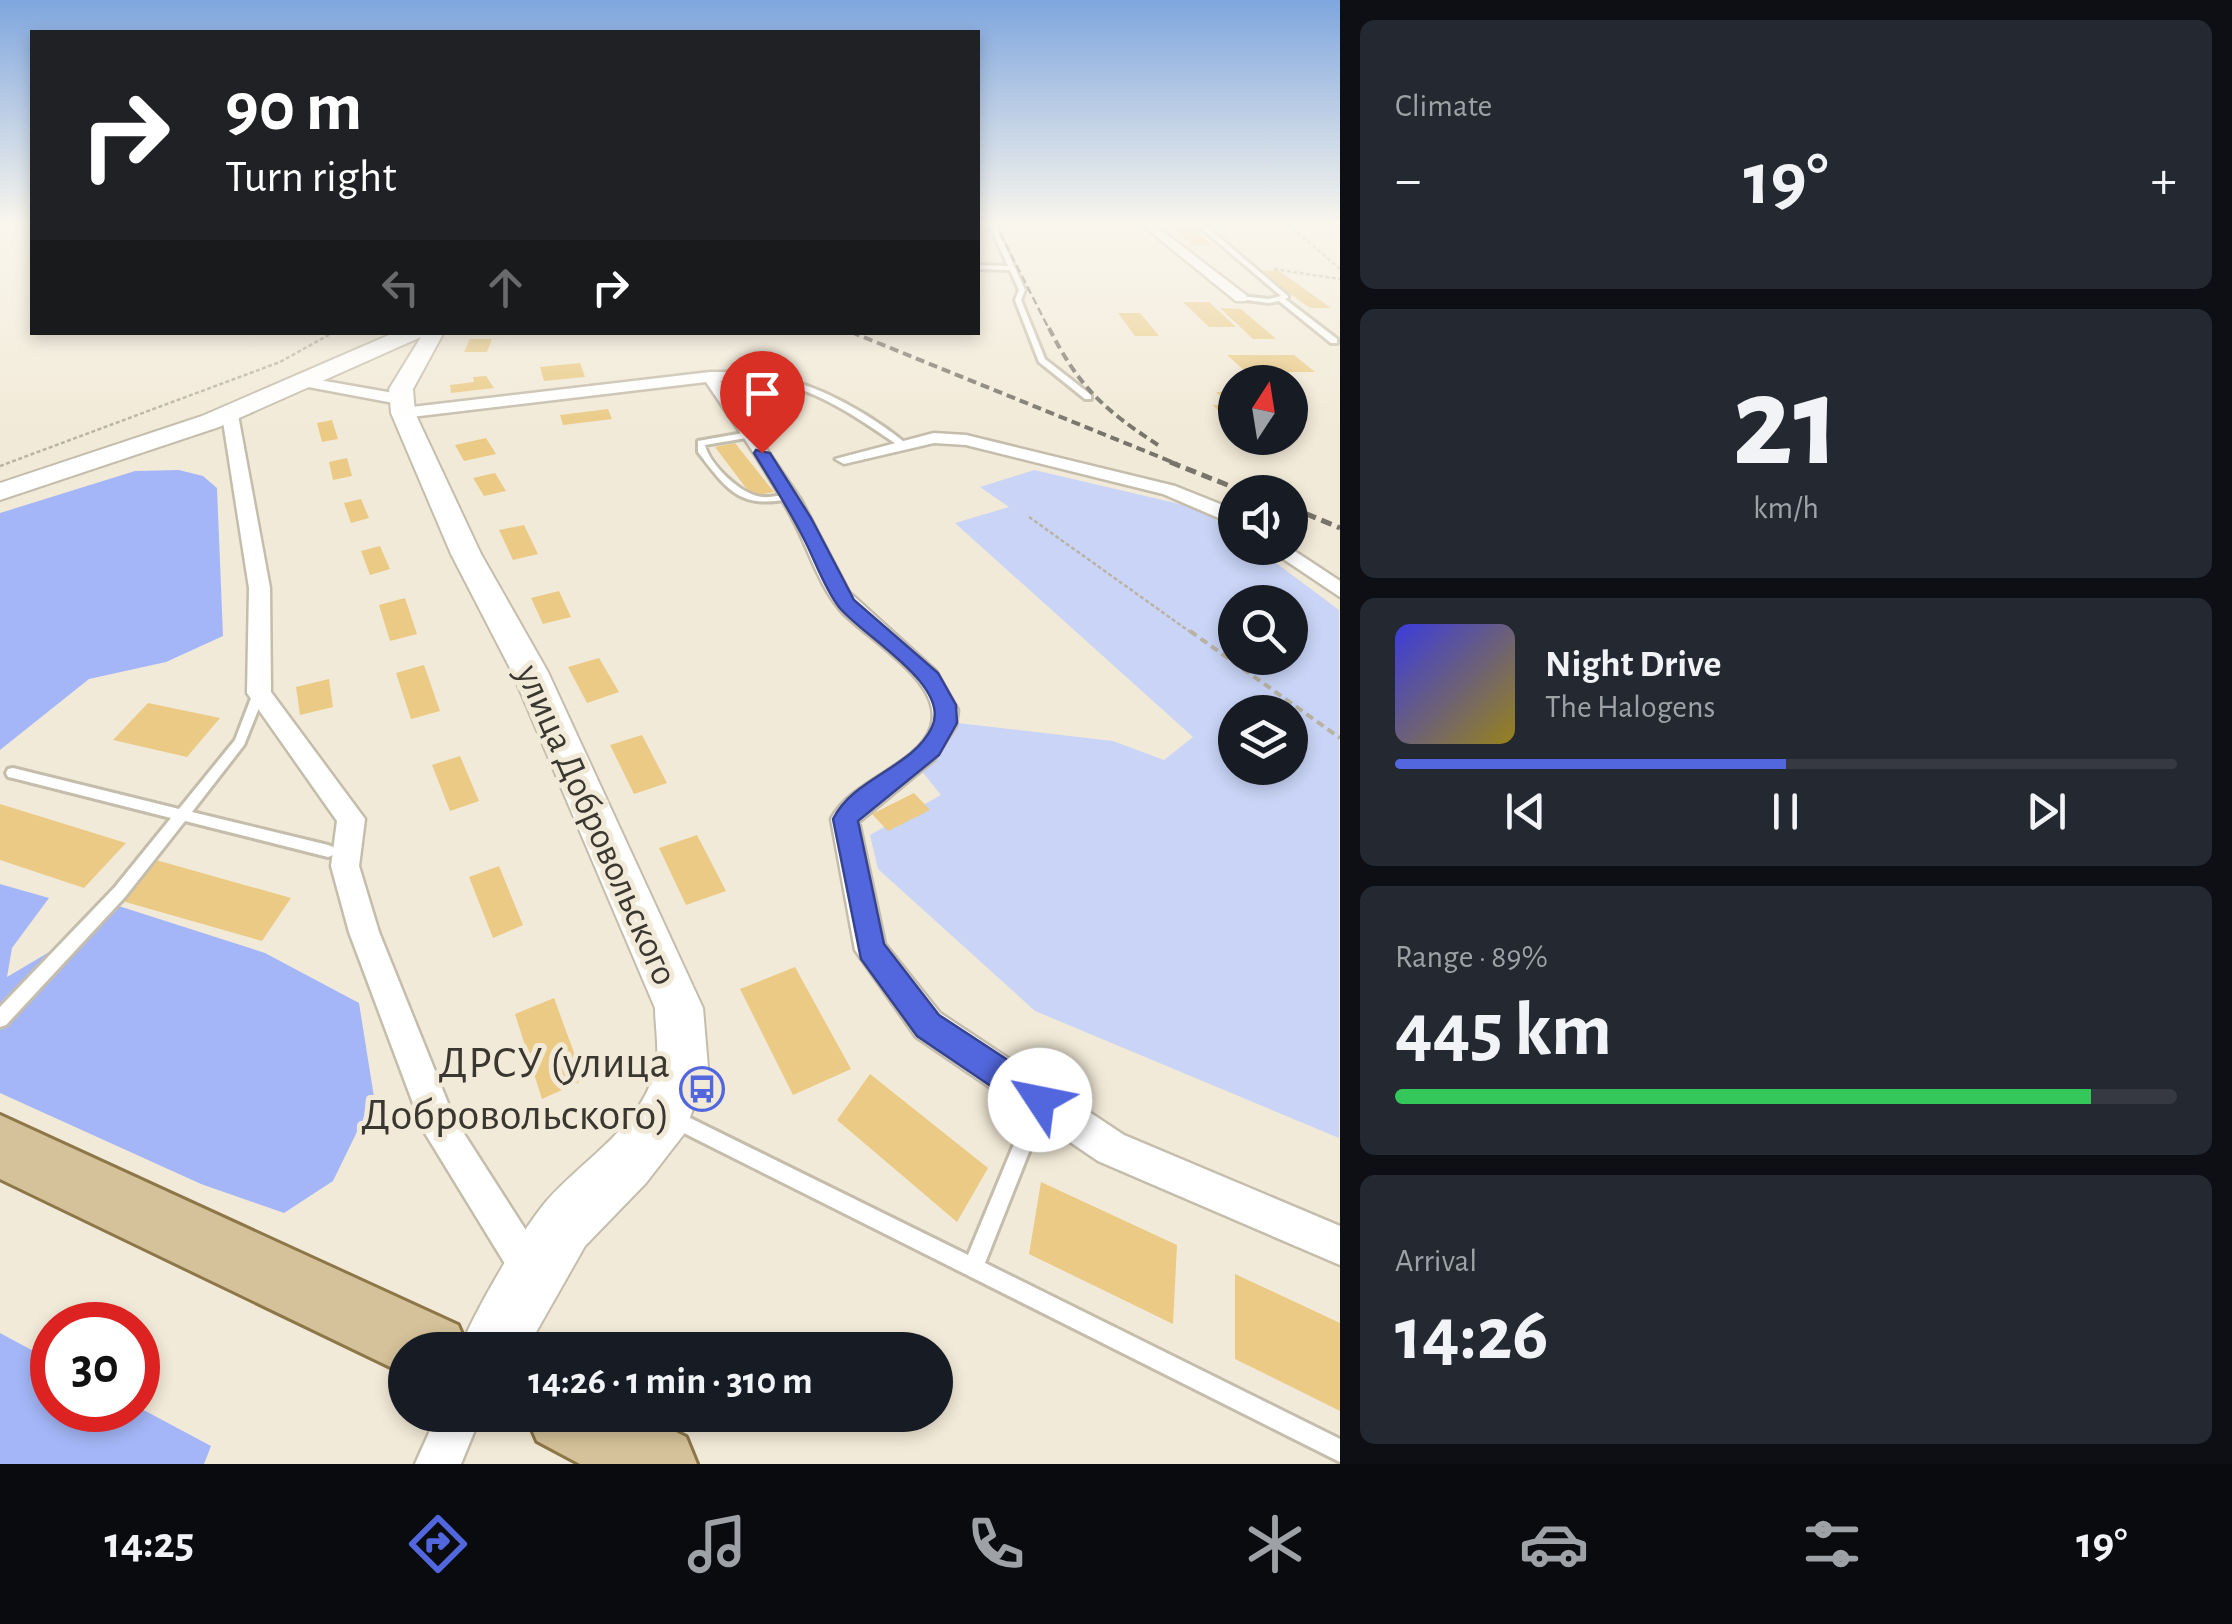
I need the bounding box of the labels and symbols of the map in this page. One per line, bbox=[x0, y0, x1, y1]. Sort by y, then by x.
pin bbox=[720, 351, 805, 454]
north arrow bbox=[1218, 365, 1308, 455]
street label: улица Добровольского bbox=[508, 658, 684, 991]
place label: ДРСУ (улица Добровольского) bbox=[361, 1041, 670, 1138]
position arrow bbox=[988, 1048, 1092, 1152]
bus stop icon: ДРСУ (улица Добровольского) bbox=[679, 1066, 725, 1112]
speed limit sign: 30 bbox=[30, 1302, 160, 1432]

